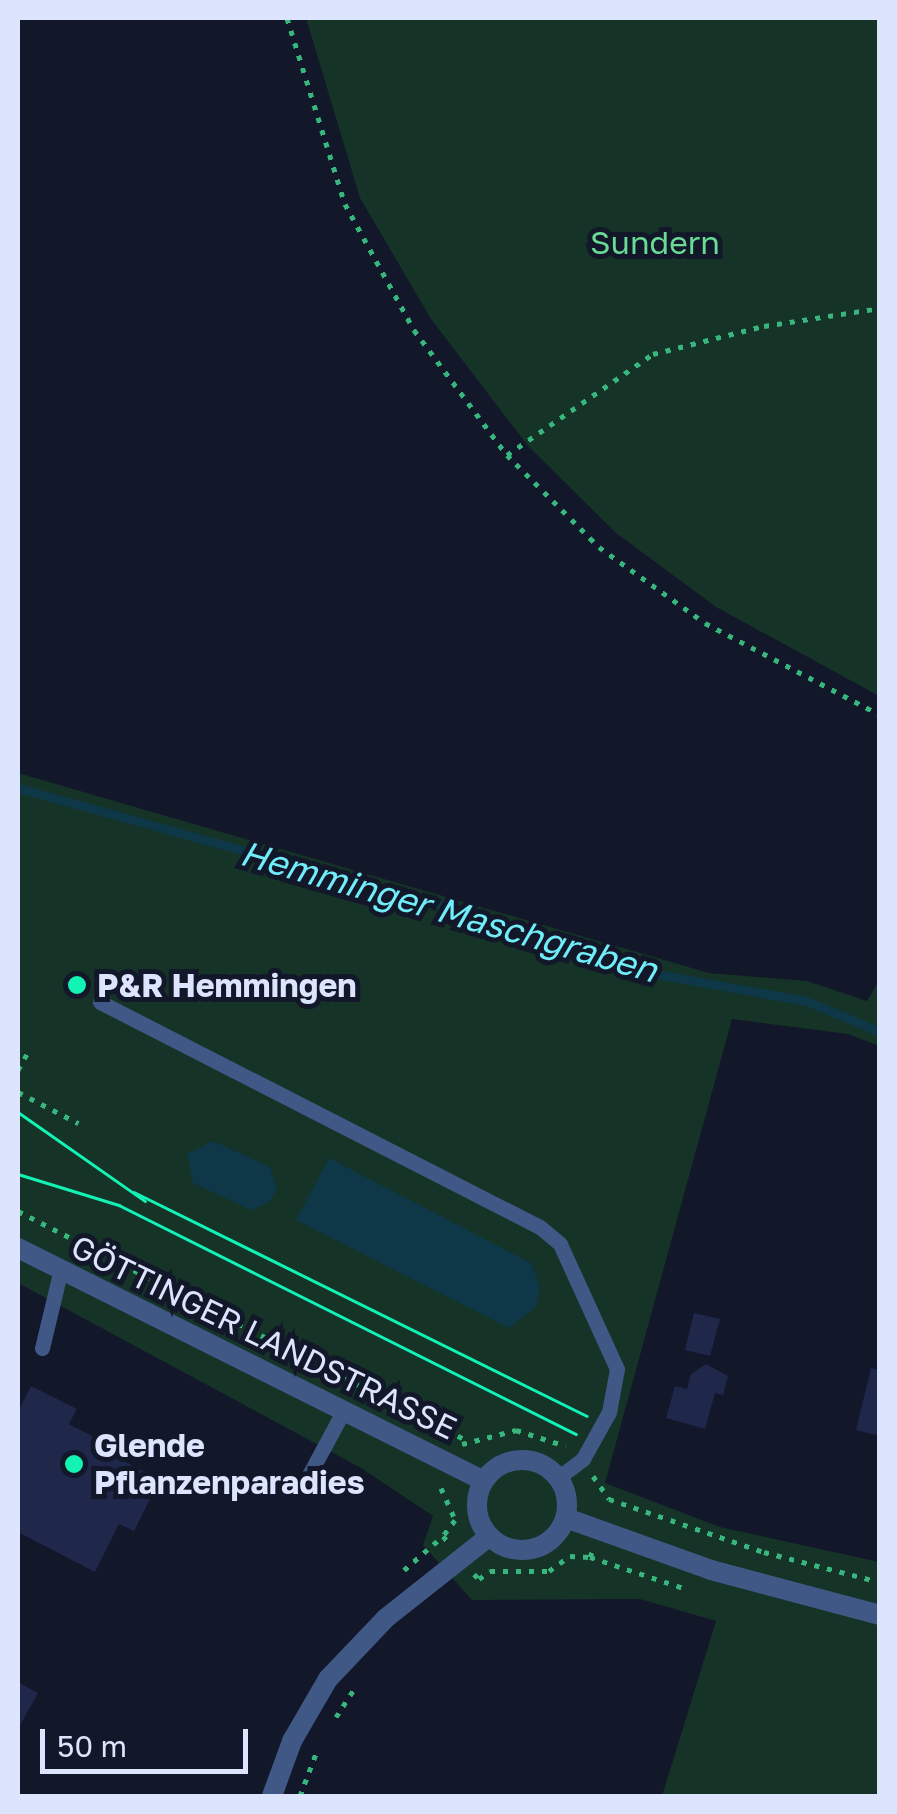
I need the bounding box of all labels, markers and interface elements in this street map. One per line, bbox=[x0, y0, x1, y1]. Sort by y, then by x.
park label: Sundern bbox=[590, 223, 720, 261]
water label: Hemminger Maschgraben bbox=[236, 831, 662, 991]
place label: P&R Hemmingen bbox=[97, 966, 357, 1004]
marker: P&R Hemmingen bbox=[66, 974, 88, 996]
street label: GÖTTINGER LANDSTRASSE bbox=[65, 1227, 463, 1447]
place label: Glende Pflanzenparadies bbox=[94, 1427, 365, 1502]
marker: Glende Pflanzenparadies bbox=[63, 1453, 85, 1475]
scale bar bbox=[45, 1709, 252, 1771]
text: 50 m bbox=[57, 1728, 127, 1764]

